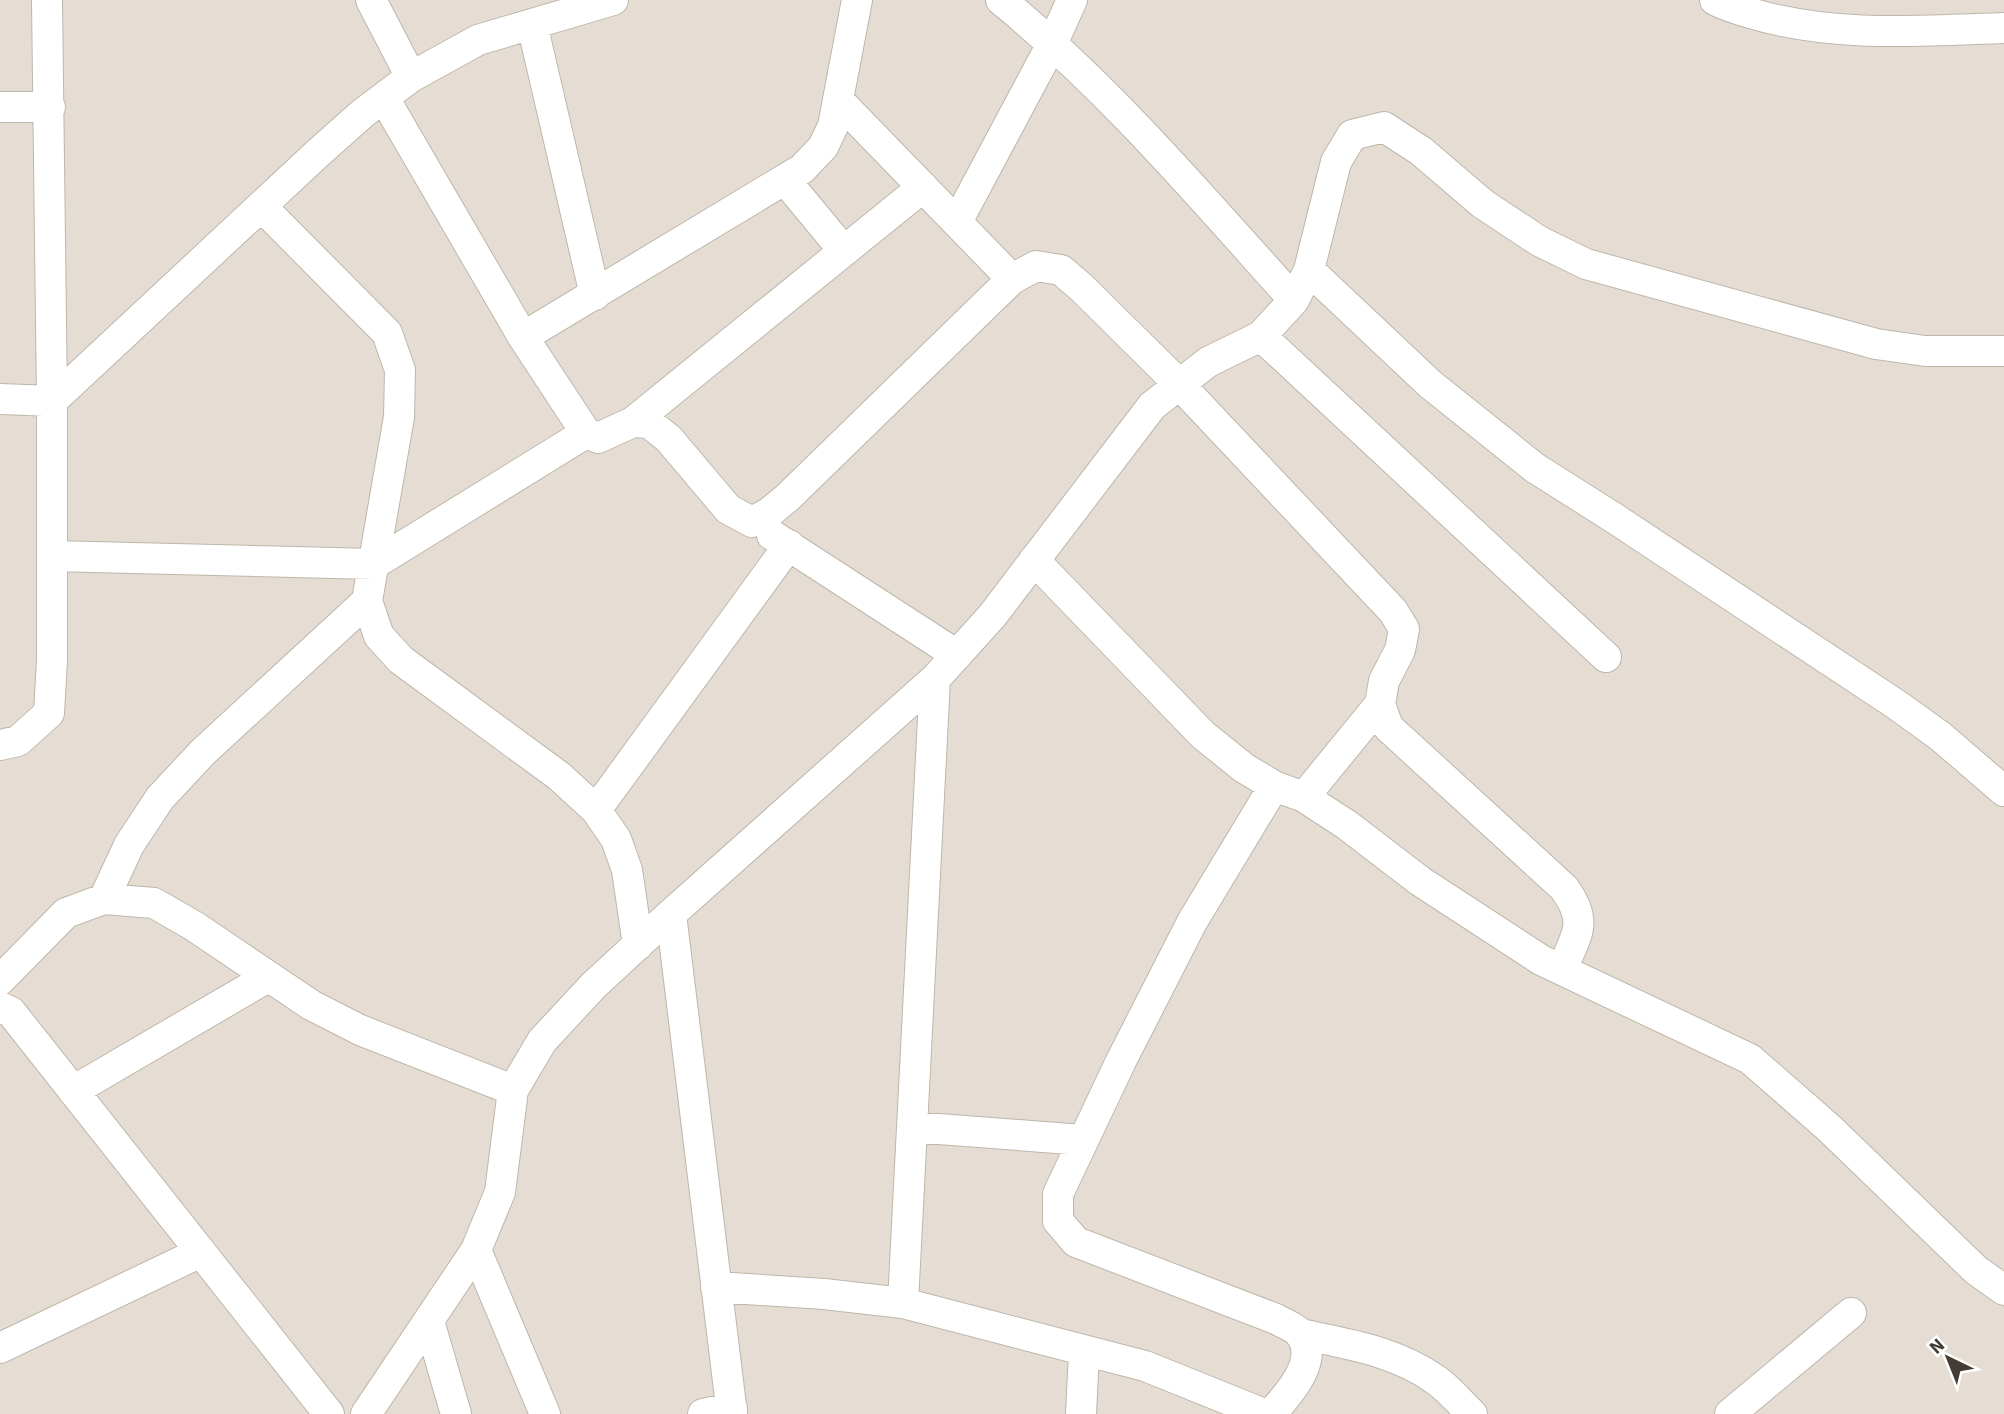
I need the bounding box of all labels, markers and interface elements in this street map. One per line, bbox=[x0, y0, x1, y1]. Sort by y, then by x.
north arrow bbox=[1913, 1323, 1983, 1393]
text: N bbox=[1924, 1332, 1951, 1361]

